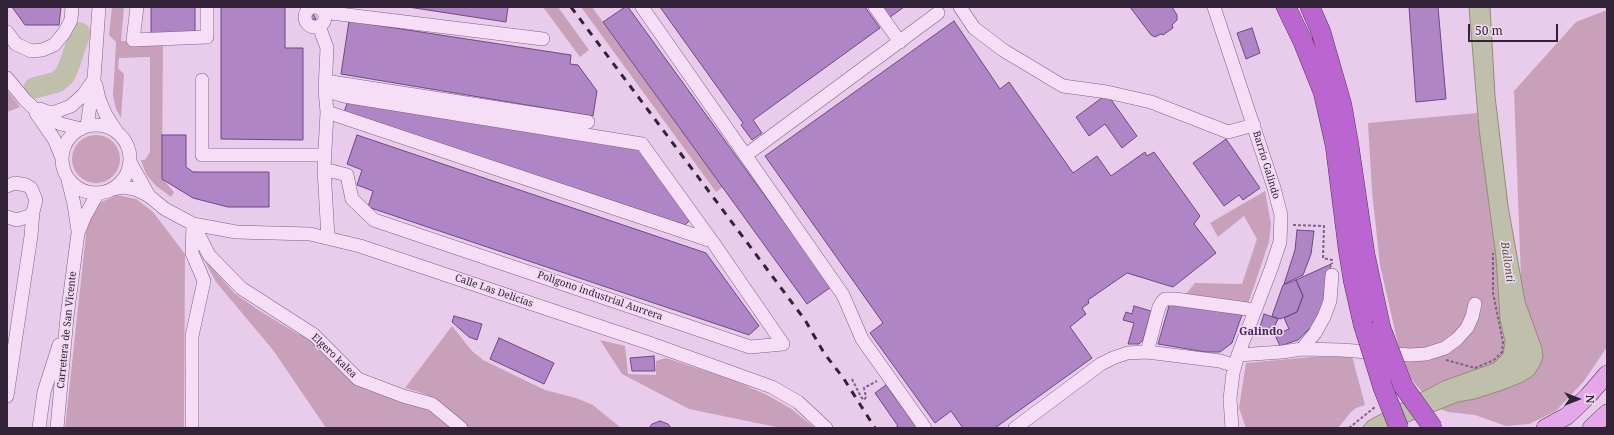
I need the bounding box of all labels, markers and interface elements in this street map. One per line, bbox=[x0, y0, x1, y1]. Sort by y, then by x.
scale bar bbox=[1470, 16, 1560, 42]
text: 50 m bbox=[1475, 22, 1503, 39]
street label: Barrio Galindo bbox=[1250, 129, 1282, 201]
water label: Ballonti bbox=[1498, 241, 1516, 283]
street label: Poligono industrial Aurrera bbox=[536, 269, 664, 323]
street label: Carretera de San Vicente bbox=[55, 271, 79, 389]
street label: Calle Las Delicias bbox=[453, 272, 535, 310]
district label: Galindo bbox=[1239, 325, 1283, 339]
street label: Elgero kalea bbox=[309, 331, 359, 381]
north arrow bbox=[1558, 379, 1598, 419]
text: N bbox=[1583, 395, 1598, 403]

